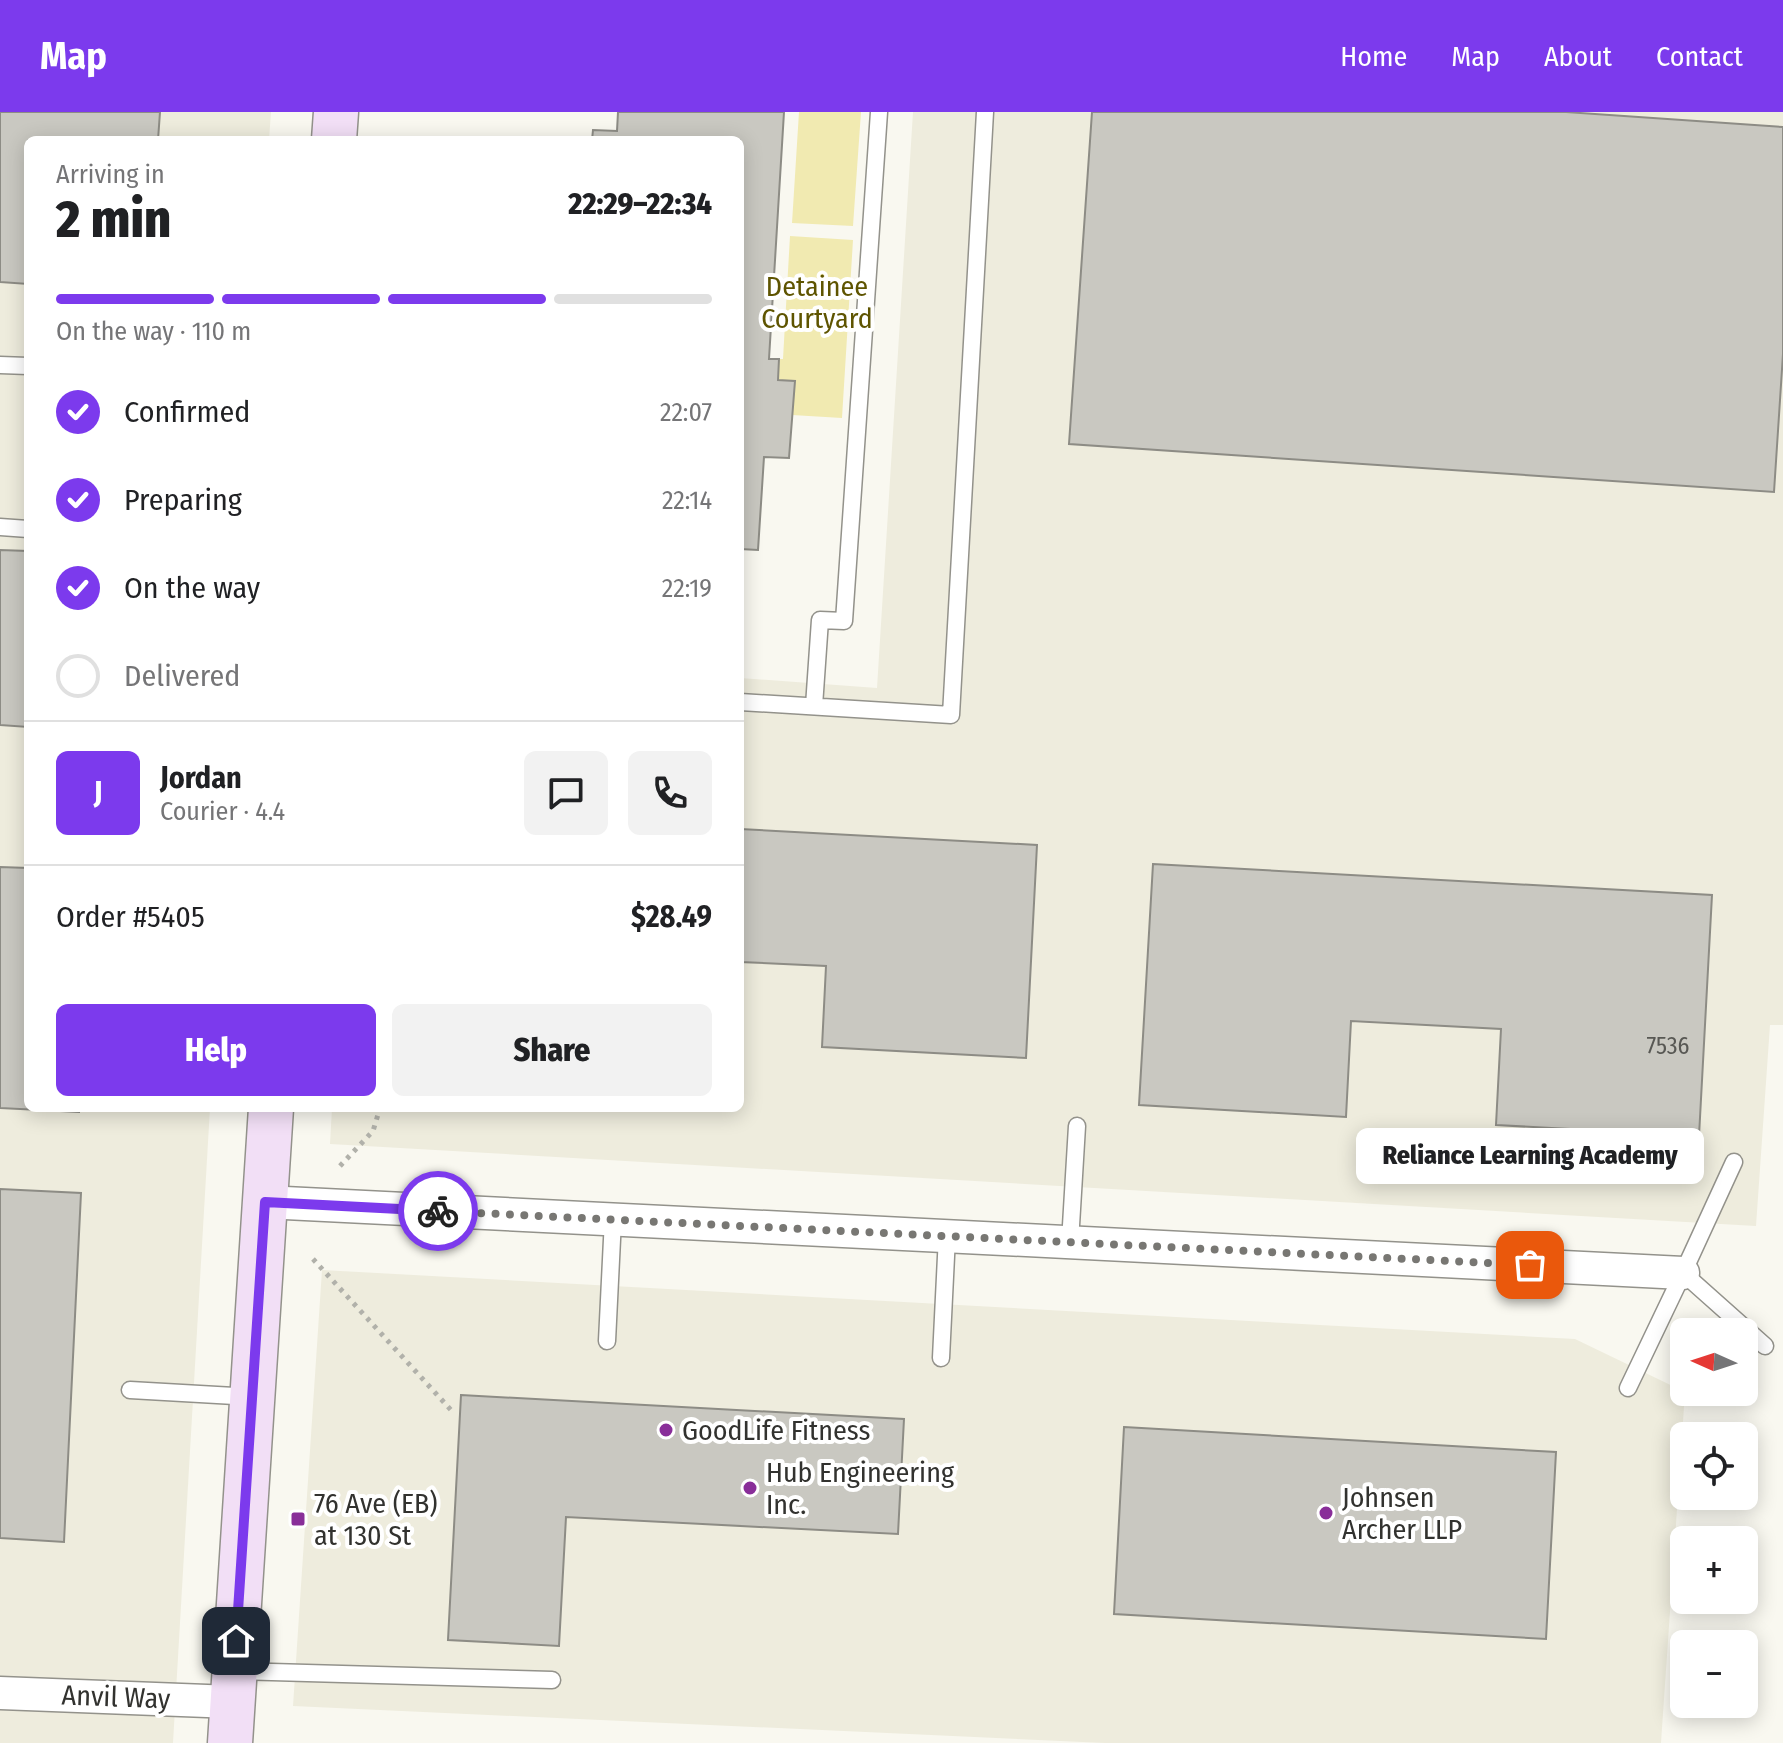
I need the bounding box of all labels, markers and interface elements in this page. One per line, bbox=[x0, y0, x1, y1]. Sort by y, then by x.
text: Map bbox=[40, 33, 107, 79]
text: Home bbox=[1340, 40, 1407, 73]
text: Map bbox=[1451, 40, 1500, 73]
text: About bbox=[1544, 40, 1612, 73]
text: Contact bbox=[1656, 40, 1743, 73]
text: Arriving in bbox=[56, 159, 165, 190]
text: 22:29–22:34 bbox=[568, 186, 712, 222]
text: 2 min bbox=[56, 188, 171, 251]
park label: Detainee Courtyard bbox=[761, 270, 873, 335]
text: On the way · 110 m bbox=[56, 316, 251, 347]
icon: check bbox=[56, 390, 100, 434]
text: Confirmed bbox=[124, 394, 250, 430]
text: 22:07 bbox=[660, 397, 712, 428]
icon: check bbox=[56, 478, 100, 522]
text: Preparing bbox=[124, 482, 242, 518]
text: 22:14 bbox=[662, 485, 712, 516]
icon: check bbox=[56, 566, 100, 610]
text: On the way bbox=[124, 570, 260, 606]
text: 22:19 bbox=[662, 573, 712, 604]
text: Delivered bbox=[124, 658, 240, 694]
button: chat bbox=[524, 751, 608, 835]
button: phone bbox=[628, 751, 712, 835]
text: Jordan bbox=[160, 760, 242, 796]
text: J bbox=[94, 775, 102, 811]
text: Courier · 4.4 bbox=[160, 796, 285, 827]
text: Order #5405 bbox=[56, 899, 205, 935]
text: $28.49 bbox=[631, 899, 712, 935]
button: Help bbox=[56, 1004, 376, 1096]
button: Share bbox=[392, 1004, 712, 1096]
house number: 7536 bbox=[1647, 1032, 1689, 1060]
callout: Reliance Learning Academy bbox=[1356, 1129, 1704, 1185]
text: Reliance Learning Academy bbox=[1382, 1140, 1678, 1171]
courier bbox=[398, 1171, 478, 1251]
icon: bike bbox=[416, 1189, 460, 1233]
pin bbox=[1496, 1231, 1564, 1299]
icon: bag bbox=[1508, 1243, 1552, 1287]
north arrow bbox=[1670, 1318, 1758, 1406]
map controls bbox=[1670, 1318, 1758, 1718]
place label: GoodLife Fitness bbox=[682, 1414, 870, 1447]
marker: GoodLife Fitness bbox=[657, 1421, 675, 1439]
button: locate bbox=[1670, 1422, 1758, 1510]
place label: Hub Engineering Inc. bbox=[766, 1456, 955, 1521]
marker: Hub Engineering Inc. bbox=[741, 1479, 759, 1497]
place label: Johnsen Archer LLP bbox=[1342, 1481, 1462, 1546]
place label: 76 Ave (EB) at 130 St bbox=[314, 1487, 438, 1552]
marker: Johnsen Archer LLP bbox=[1317, 1504, 1335, 1522]
marker: 76 Ave (EB) at 130 St bbox=[289, 1510, 307, 1528]
button: + bbox=[1670, 1526, 1758, 1614]
pin bbox=[202, 1607, 270, 1675]
icon: home bbox=[214, 1619, 258, 1663]
button: − bbox=[1670, 1630, 1758, 1718]
street label: Anvil Way bbox=[61, 1679, 171, 1715]

